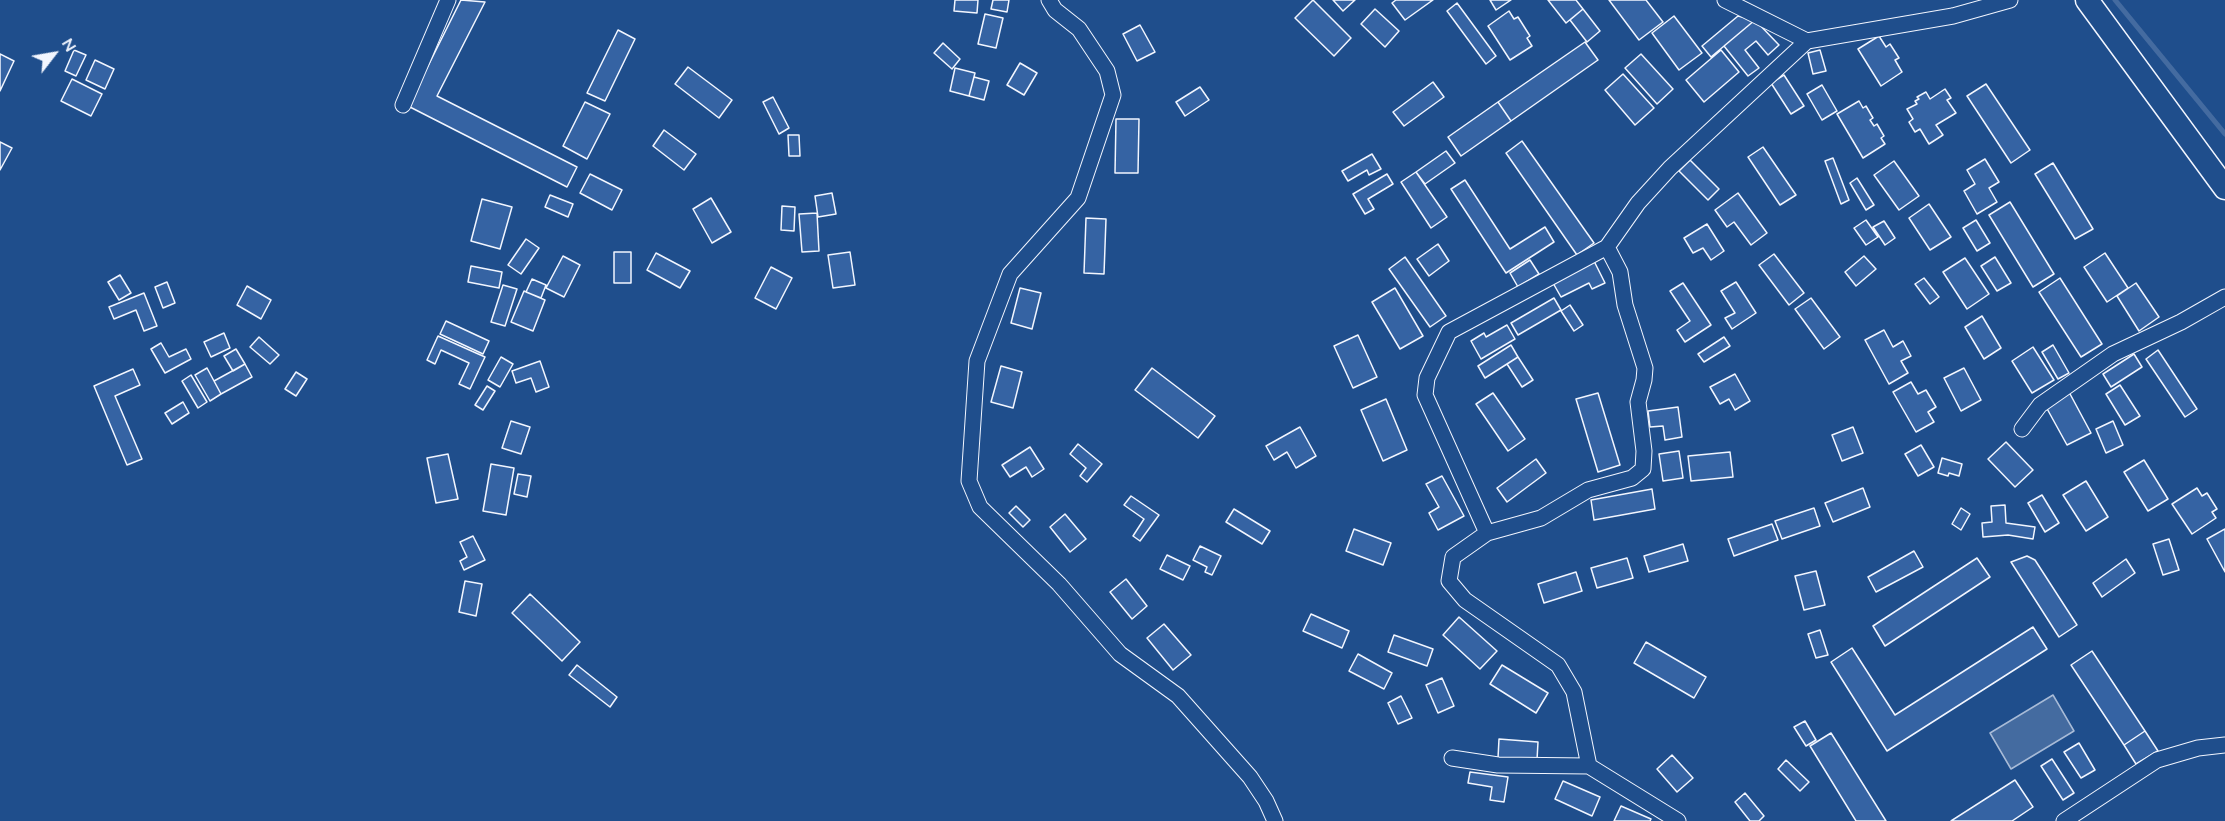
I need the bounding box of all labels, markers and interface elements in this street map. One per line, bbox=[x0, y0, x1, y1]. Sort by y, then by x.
north arrow bbox=[24, 24, 84, 84]
text: N bbox=[58, 34, 81, 55]

